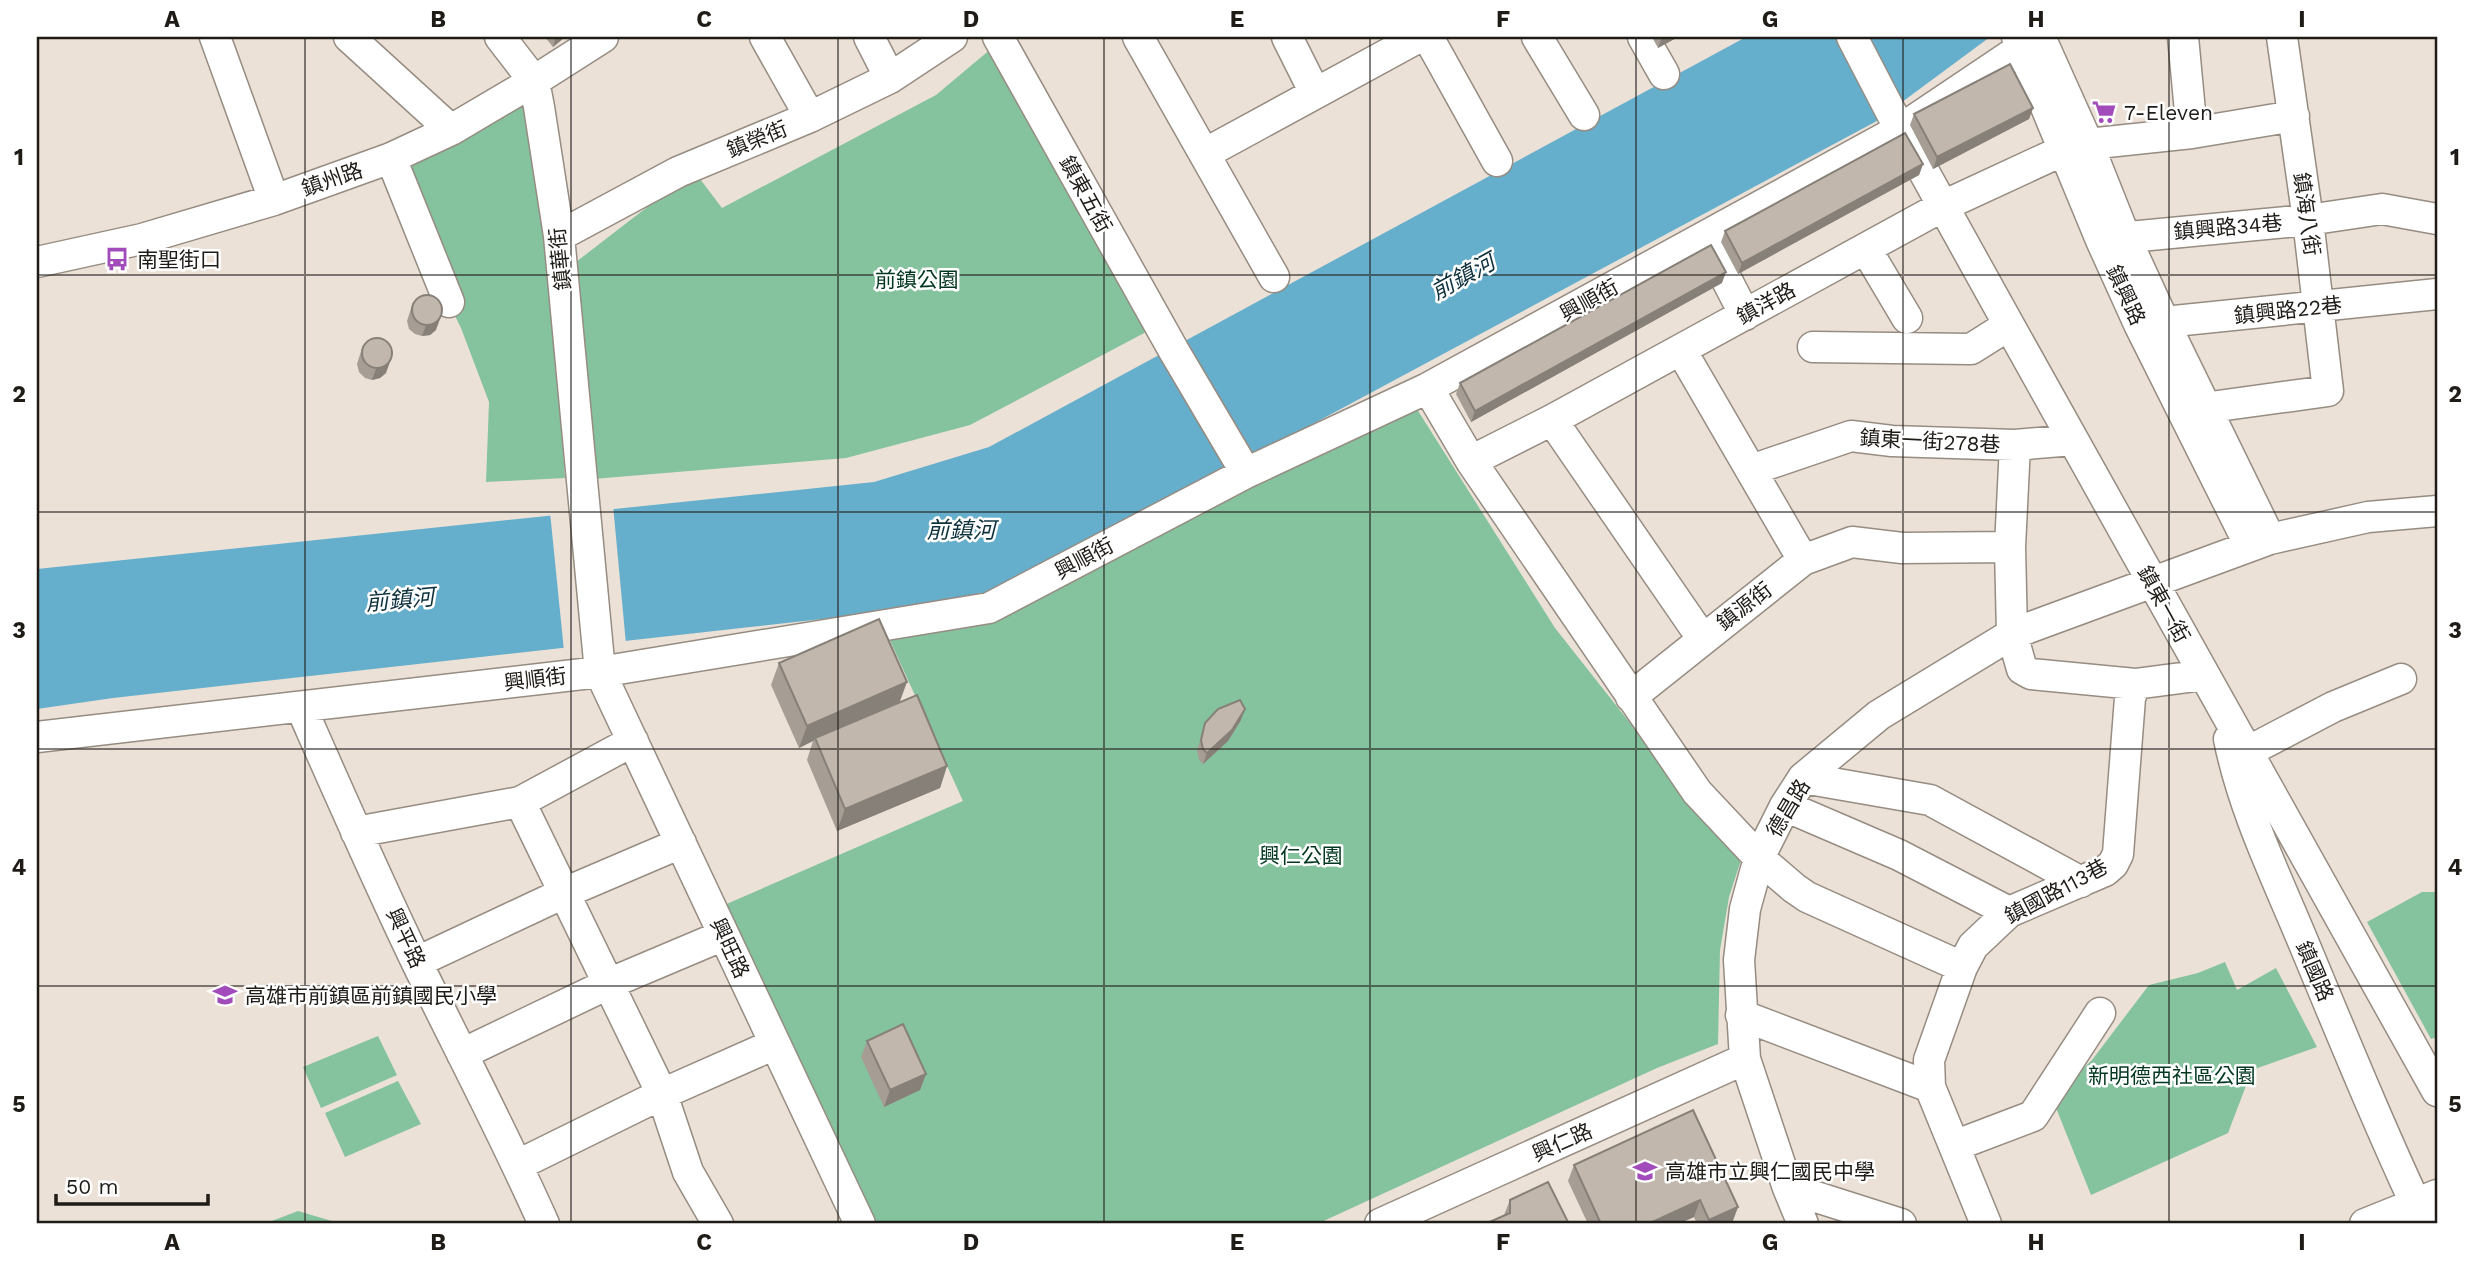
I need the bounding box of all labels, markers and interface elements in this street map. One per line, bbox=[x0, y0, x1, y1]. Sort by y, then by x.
text: A bbox=[164, 6, 180, 33]
text: B bbox=[430, 6, 446, 33]
text: C bbox=[696, 6, 712, 33]
text: D bbox=[963, 6, 979, 33]
text: E bbox=[1230, 6, 1244, 33]
text: F bbox=[1496, 6, 1510, 33]
text: G bbox=[1762, 6, 1778, 33]
text: H bbox=[2027, 6, 2045, 33]
text: I bbox=[2298, 6, 2306, 33]
supermarket icon: 7-Eleven bbox=[2090, 98, 2118, 126]
place label: 7-Eleven bbox=[2124, 100, 2213, 125]
street label: 鎮榮街 bbox=[723, 116, 791, 162]
text: 1 bbox=[14, 144, 24, 171]
text: 1 bbox=[2450, 144, 2460, 171]
street label: 鎮東五街 bbox=[1055, 151, 1117, 237]
street label: 鎮州路 bbox=[298, 157, 366, 201]
street label: 鎮海八街 bbox=[2289, 171, 2325, 257]
street label: 鎮興路34巷 bbox=[2173, 210, 2283, 244]
street label: 鎮華街 bbox=[544, 226, 576, 292]
bus stop icon: 南聖街口 bbox=[103, 245, 131, 273]
place label: 南聖街口 bbox=[137, 247, 221, 272]
water label: 前鎮河 bbox=[1426, 247, 1503, 306]
street label: 鎮興路 bbox=[2101, 261, 2151, 329]
park label: 前鎮公園 bbox=[875, 267, 959, 292]
street label: 興順街 bbox=[1555, 274, 1623, 326]
street label: 鎮洋路 bbox=[1732, 277, 1800, 329]
street label: 鎮興路22巷 bbox=[2233, 292, 2343, 328]
text: 2 bbox=[12, 381, 26, 408]
text: 2 bbox=[2448, 381, 2462, 408]
street label: 鎮東一街278巷 bbox=[1859, 425, 2001, 457]
water label: 前鎮河 bbox=[927, 517, 1000, 544]
street label: 興順街 bbox=[1050, 532, 1118, 584]
street label: 鎮東一街 bbox=[2133, 561, 2195, 647]
street label: 鎮源街 bbox=[1711, 577, 1777, 635]
water label: 前鎮河 bbox=[364, 583, 440, 616]
text: 3 bbox=[12, 617, 26, 644]
text: 3 bbox=[2448, 617, 2462, 644]
street label: 興順街 bbox=[502, 663, 568, 695]
street label: 德昌路 bbox=[1761, 775, 1815, 841]
park label: 興仁公園 bbox=[1259, 843, 1343, 868]
text: 4 bbox=[12, 854, 27, 881]
street label: 鎮國路113巷 bbox=[2000, 854, 2112, 928]
text: 4 bbox=[2448, 854, 2463, 881]
street label: 興平路 bbox=[381, 904, 431, 972]
street label: 興旺路 bbox=[705, 914, 755, 982]
street label: 鎮國路 bbox=[2291, 937, 2339, 1005]
school or university icon: 高雄市前鎮區前鎮國民小學 bbox=[211, 981, 239, 1009]
place label: 高雄市前鎮區前鎮國民小學 bbox=[245, 983, 497, 1008]
park label: 新明德西社區公園 bbox=[2088, 1063, 2256, 1088]
text: 5 bbox=[12, 1091, 26, 1118]
text: 5 bbox=[2448, 1091, 2462, 1118]
street label: 興仁路 bbox=[1528, 1118, 1596, 1166]
school or university icon: 高雄市立興仁國民中學 bbox=[1631, 1157, 1659, 1185]
place label: 高雄市立興仁國民中學 bbox=[1665, 1159, 1875, 1184]
scale bar bbox=[56, 1163, 208, 1207]
text: 50 m bbox=[66, 1174, 118, 1199]
text: A bbox=[164, 1229, 180, 1256]
text: B bbox=[430, 1229, 446, 1256]
text: C bbox=[696, 1229, 712, 1256]
text: D bbox=[963, 1229, 979, 1256]
text: E bbox=[1230, 1229, 1244, 1256]
text: F bbox=[1496, 1229, 1510, 1256]
text: G bbox=[1762, 1229, 1778, 1256]
text: H bbox=[2027, 1229, 2045, 1256]
text: I bbox=[2298, 1229, 2306, 1256]

